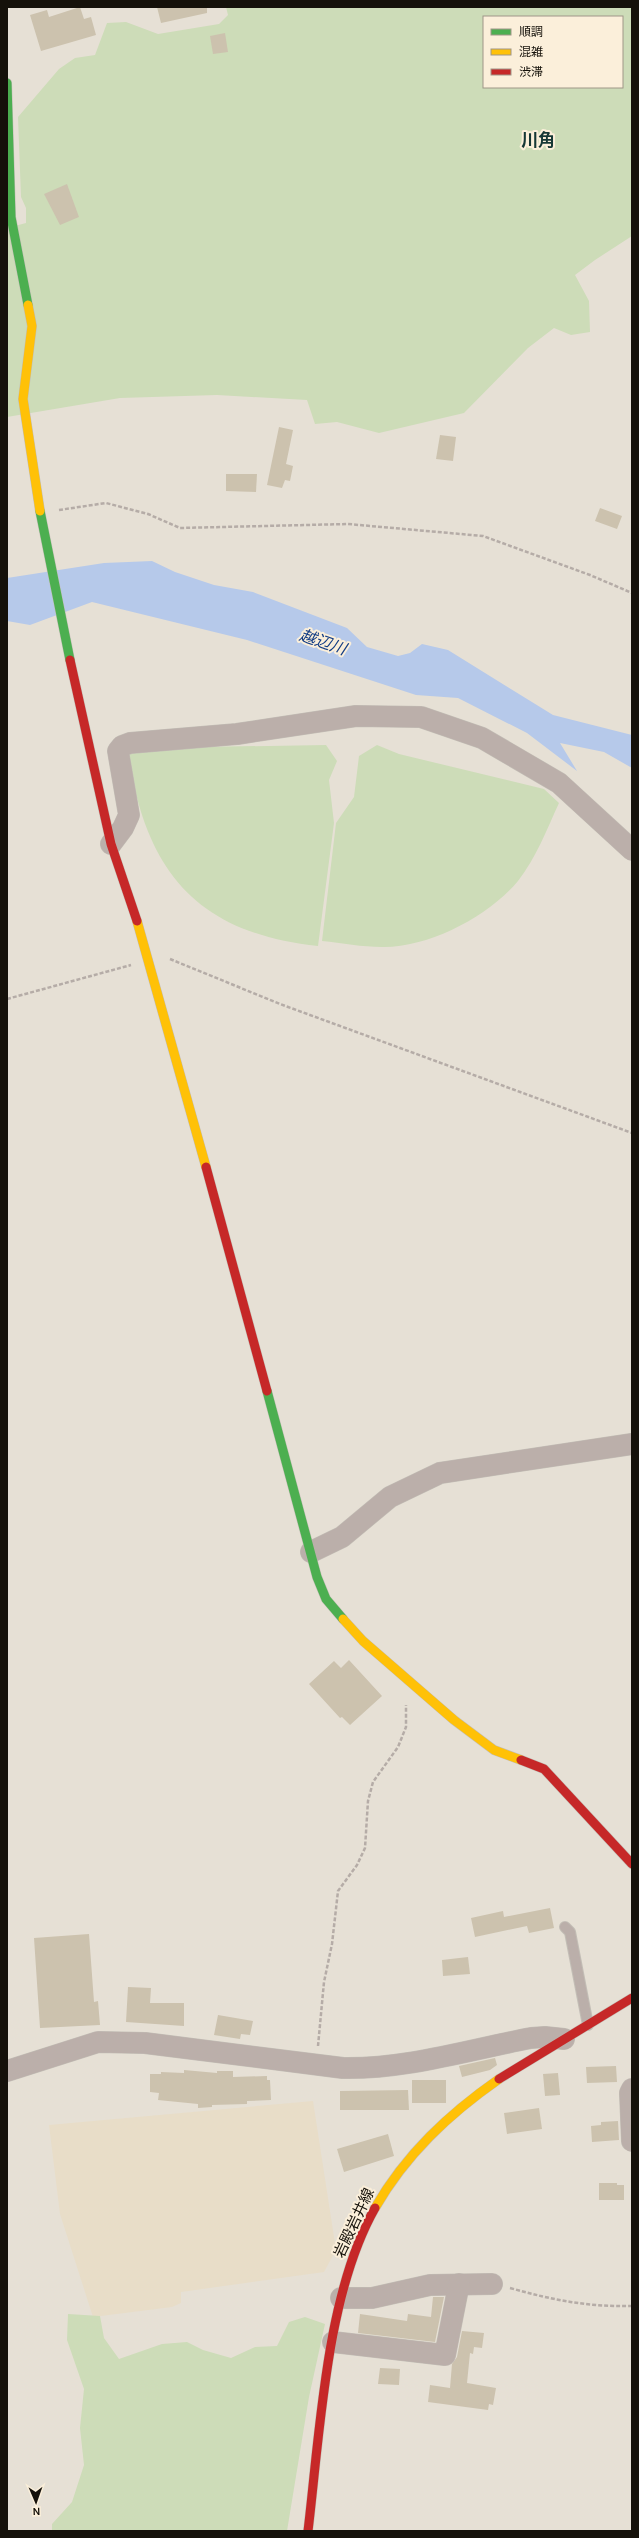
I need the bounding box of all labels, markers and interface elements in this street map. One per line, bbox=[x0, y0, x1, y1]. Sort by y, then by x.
legend bbox=[483, 16, 623, 88]
text: 順調 bbox=[519, 25, 543, 39]
text: 混雑 bbox=[519, 45, 543, 59]
text: 渋滞 bbox=[519, 65, 543, 79]
district label: 川角 bbox=[521, 130, 555, 150]
water label: 越辺川 bbox=[297, 625, 351, 659]
street label: 岩殿岩井線 bbox=[330, 2185, 378, 2261]
north arrow bbox=[16, 2482, 56, 2522]
text: N bbox=[32, 2505, 41, 2518]

